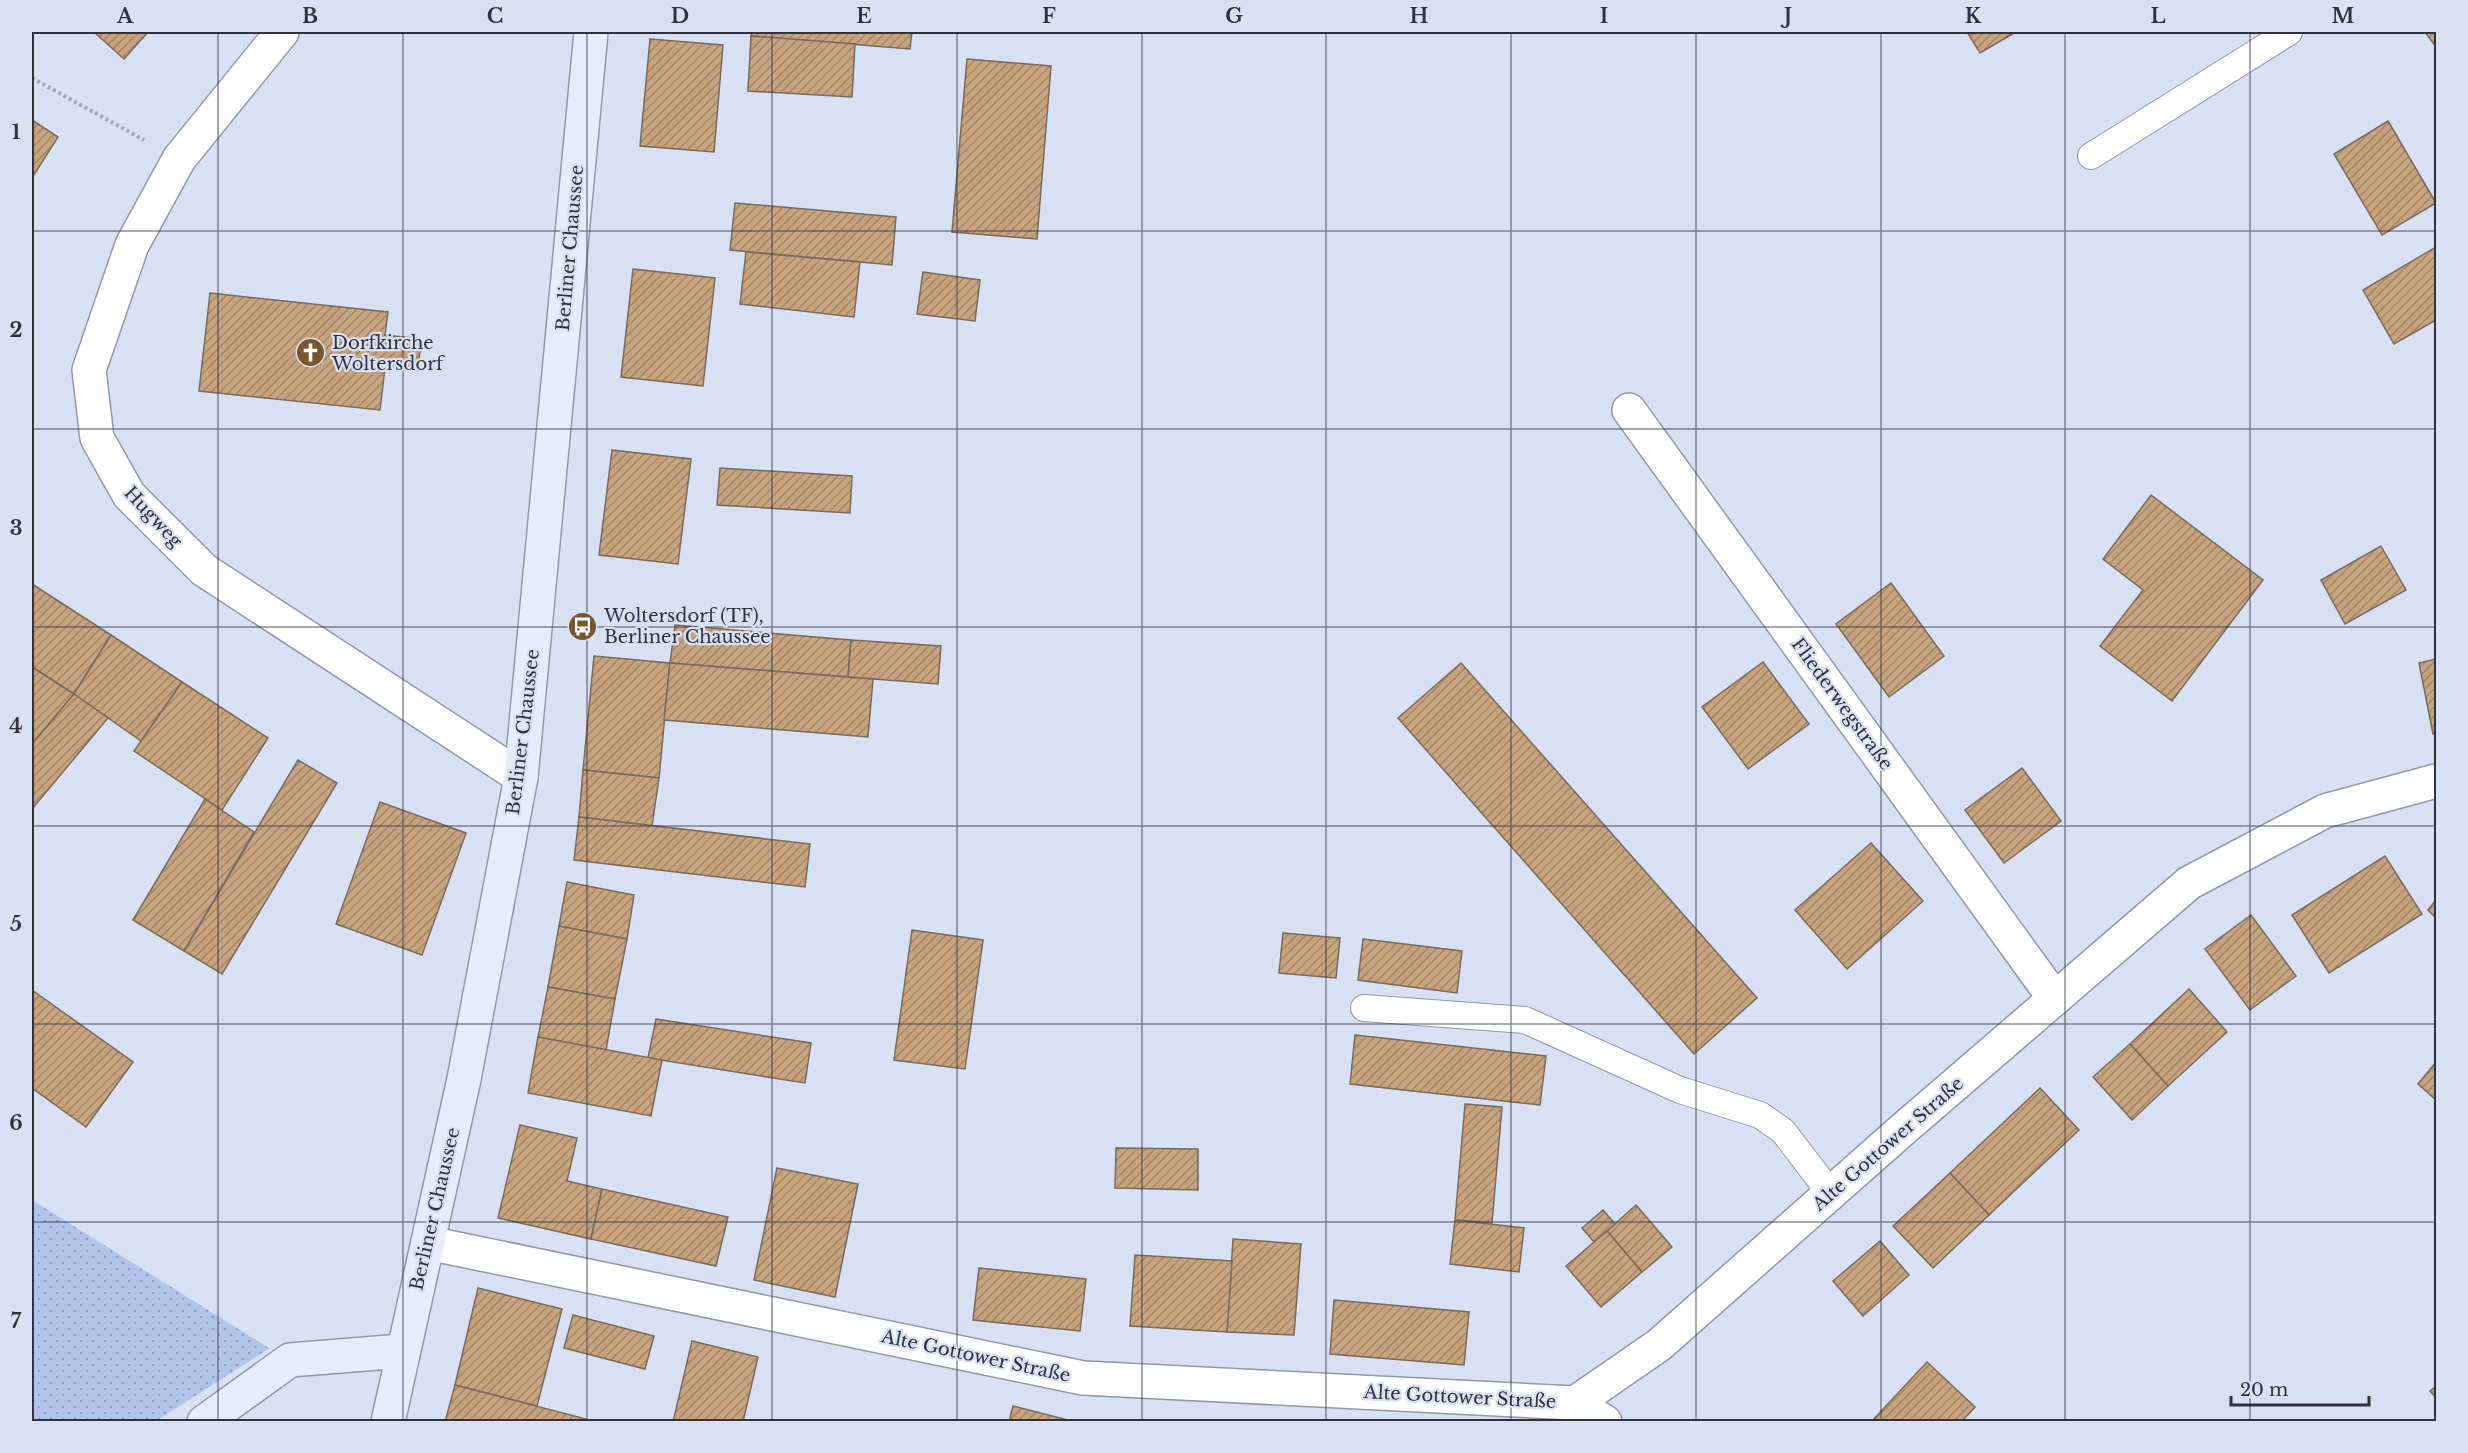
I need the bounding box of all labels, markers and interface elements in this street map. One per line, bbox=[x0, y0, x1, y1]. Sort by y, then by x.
text: A bbox=[116, 4, 134, 28]
text: B bbox=[302, 4, 318, 28]
text: C bbox=[487, 4, 503, 28]
text: D bbox=[671, 4, 689, 28]
text: E bbox=[856, 4, 872, 28]
text: F bbox=[1042, 4, 1056, 28]
text: G bbox=[1225, 4, 1243, 28]
text: H bbox=[1410, 4, 1429, 28]
text: I bbox=[1600, 4, 1608, 28]
text: J bbox=[1780, 4, 1792, 28]
text: K bbox=[1965, 4, 1982, 28]
text: L bbox=[2150, 4, 2166, 28]
text: M bbox=[2332, 4, 2355, 28]
text: 1 bbox=[12, 120, 21, 144]
street label: Berliner Chaussee bbox=[552, 164, 588, 332]
text: 2 bbox=[9, 318, 23, 342]
place label: Dorfkirche Woltersdorf bbox=[331, 332, 446, 375]
church icon: Dorfkirche Woltersdorf bbox=[295, 337, 327, 369]
street label: Hugweg bbox=[119, 482, 187, 552]
text: 3 bbox=[10, 516, 22, 540]
place label: Woltersdorf (TF), Berliner Chaussee bbox=[603, 605, 771, 648]
bus stop icon: Woltersdorf (TF), Berliner Chaussee bbox=[567, 610, 599, 642]
street label: Fliederwegstraße bbox=[1787, 634, 1897, 774]
street label: Berliner Chaussee bbox=[502, 648, 544, 816]
text: 4 bbox=[9, 714, 23, 738]
text: 5 bbox=[10, 912, 22, 936]
street label: Alte Gottower Straße bbox=[1807, 1073, 1968, 1216]
text: 6 bbox=[9, 1111, 23, 1135]
street label: Berliner Chaussee bbox=[406, 1125, 464, 1293]
text: 7 bbox=[11, 1309, 22, 1333]
street label: Alte Gottower Straße bbox=[879, 1325, 1072, 1387]
scale bar bbox=[2231, 1369, 2369, 1407]
text: 20 m bbox=[2240, 1379, 2288, 1401]
street label: Alte Gottower Straße bbox=[1362, 1381, 1557, 1413]

